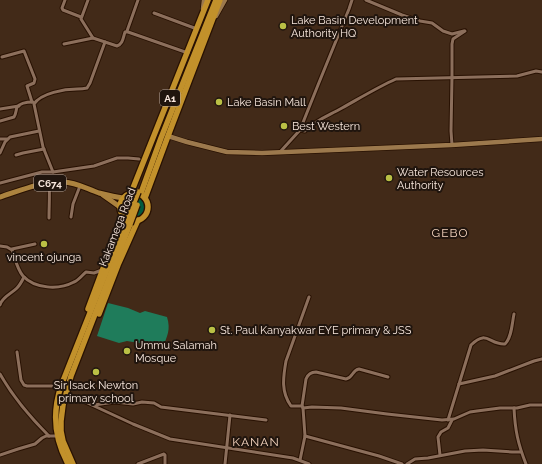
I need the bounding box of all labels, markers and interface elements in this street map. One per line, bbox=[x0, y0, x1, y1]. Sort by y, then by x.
place label: Lake Basin Development Authority HQ bbox=[291, 14, 418, 40]
marker: Lake Basin Development Authority HQ bbox=[278, 21, 288, 31]
road number: A1 bbox=[160, 90, 180, 106]
place label: Lake Basin Mall bbox=[227, 96, 306, 109]
marker: Lake Basin Mall bbox=[214, 97, 224, 107]
place label: Best Western bbox=[292, 120, 360, 133]
marker: Best Western bbox=[279, 121, 289, 131]
place label: Water Resources Authority bbox=[397, 166, 484, 192]
marker: Water Resources Authority bbox=[384, 173, 394, 183]
road number: C674 bbox=[34, 175, 66, 191]
street label: Kakamega Road bbox=[96, 186, 139, 268]
district label: GEBO bbox=[432, 226, 468, 240]
marker: vincent ojunga bbox=[39, 239, 49, 249]
place label: vincent ojunga bbox=[7, 251, 81, 264]
place label: St. Paul Kanyakwar EYE primary & JSS bbox=[220, 324, 412, 337]
marker: St. Paul Kanyakwar EYE primary & JSS bbox=[207, 325, 217, 335]
place label: Ummu Salamah Mosque bbox=[135, 339, 217, 365]
marker: Ummu Salamah Mosque bbox=[122, 346, 132, 356]
marker: Sir Isack Newton primary school bbox=[91, 367, 101, 377]
place label: Sir Isack Newton primary school bbox=[54, 379, 138, 405]
district label: KANAN bbox=[232, 435, 280, 449]

